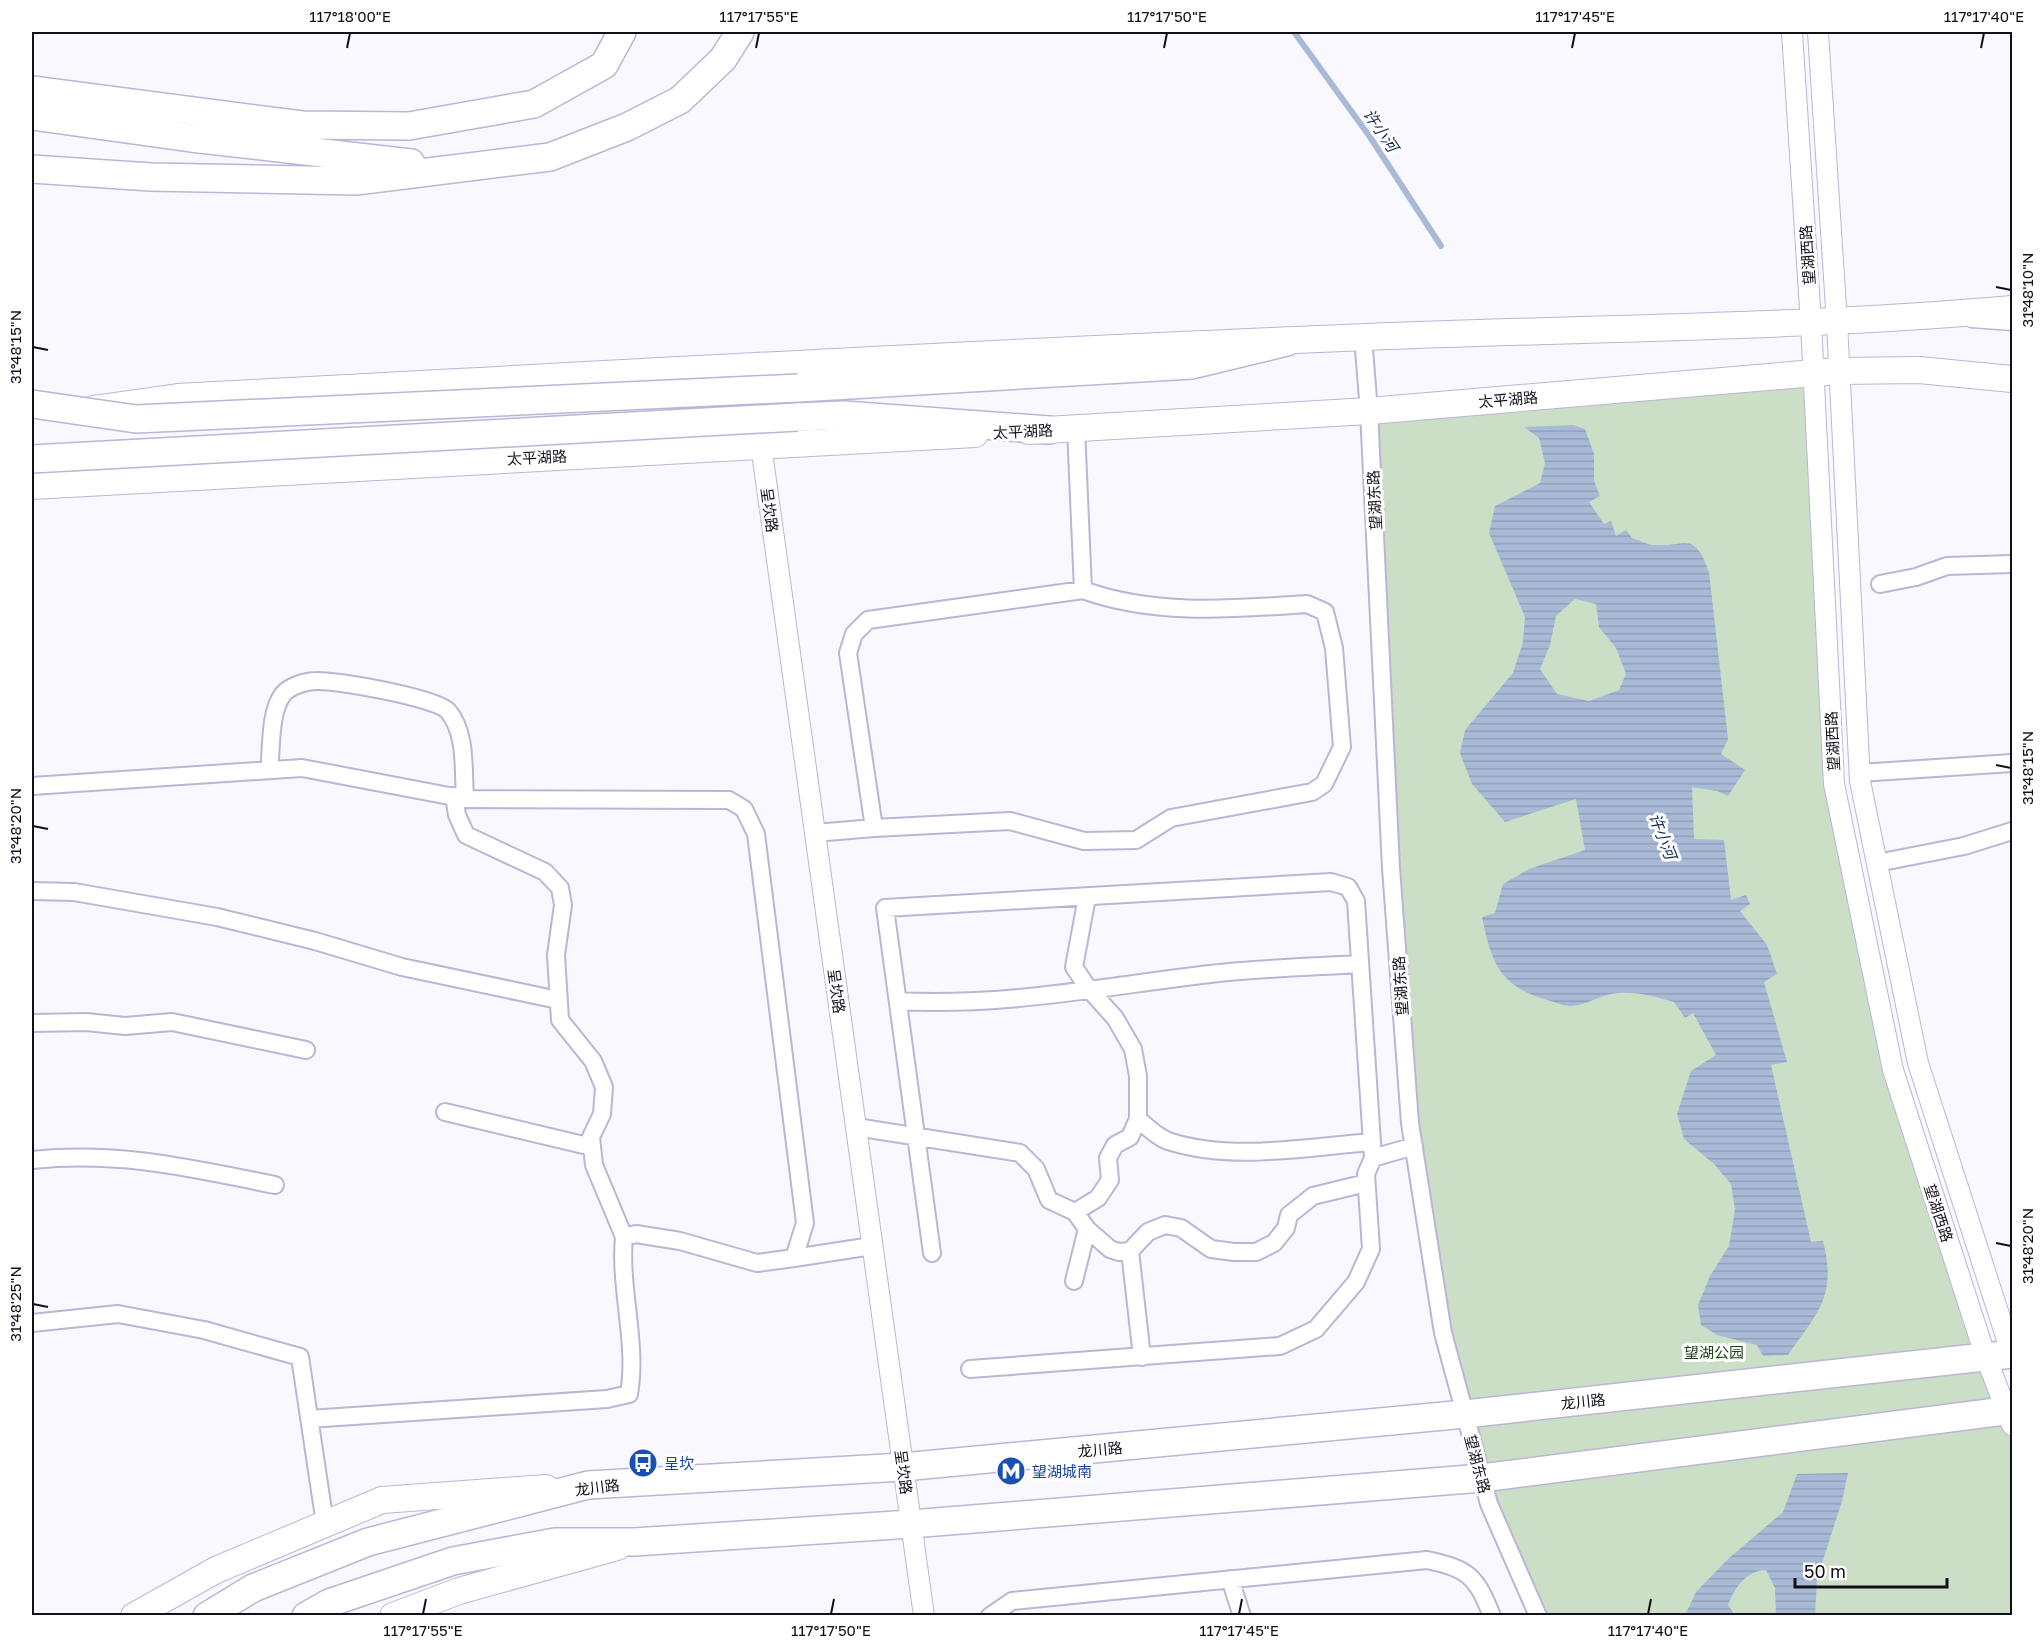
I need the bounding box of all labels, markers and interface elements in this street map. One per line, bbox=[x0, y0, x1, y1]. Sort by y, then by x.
text: 117°18'00"E bbox=[309, 7, 391, 25]
text: 117°17'55"E bbox=[719, 7, 799, 25]
text: 117°17'50"E bbox=[1127, 7, 1207, 25]
text: 117°17'45"E bbox=[1535, 7, 1615, 25]
text: 117°17'40"E bbox=[1944, 7, 2024, 25]
water label: 许小河 bbox=[1359, 105, 1404, 158]
street label: 望湖西路 bbox=[1796, 224, 1818, 286]
text: 31°48'10"N bbox=[2018, 253, 2036, 327]
text: 31°48'15"N bbox=[6, 310, 24, 384]
street label: 太平湖路 bbox=[1477, 387, 1539, 411]
street label: 太平湖路 bbox=[993, 420, 1053, 442]
street label: 太平湖路 bbox=[507, 446, 567, 468]
street label: 望湖东路 bbox=[1363, 470, 1385, 530]
street label: 呈坎路 bbox=[758, 486, 782, 534]
street label: 望湖西路 bbox=[1821, 711, 1843, 771]
text: 31°48'15"N bbox=[2018, 731, 2036, 805]
text: 31°48'20"N bbox=[6, 788, 24, 864]
water label: 许小河 bbox=[1645, 810, 1682, 865]
street label: 望湖东路 bbox=[1389, 955, 1411, 1017]
street label: 呈坎路 bbox=[825, 967, 849, 1015]
street label: 望湖西路 bbox=[1921, 1182, 1957, 1244]
text: 31°48'20"N bbox=[2018, 1208, 2036, 1284]
text: 31°48'25"N bbox=[6, 1266, 24, 1342]
park label: 望湖公园 bbox=[1684, 1343, 1744, 1361]
street label: 龙川路 bbox=[1560, 1390, 1606, 1412]
street label: 望湖东路 bbox=[1462, 1433, 1494, 1495]
street label: 龙川路 bbox=[1077, 1438, 1123, 1460]
bus stop icon: 呈坎 bbox=[627, 1447, 659, 1479]
street label: 呈坎路 bbox=[892, 1448, 916, 1496]
place label: 呈坎 bbox=[664, 1454, 694, 1472]
metro station icon: 望湖城南 bbox=[995, 1455, 1027, 1487]
place label: 望湖城南 bbox=[1032, 1462, 1092, 1480]
street label: 龙川路 bbox=[574, 1475, 620, 1499]
scale bar bbox=[1795, 1551, 1946, 1589]
text: 50 m bbox=[1804, 1560, 1846, 1582]
text: 117°17'55"E bbox=[383, 1621, 463, 1639]
text: 117°17'50"E bbox=[791, 1621, 871, 1639]
text: 117°17'45"E bbox=[1199, 1621, 1279, 1639]
text: 117°17'40"E bbox=[1608, 1621, 1688, 1639]

